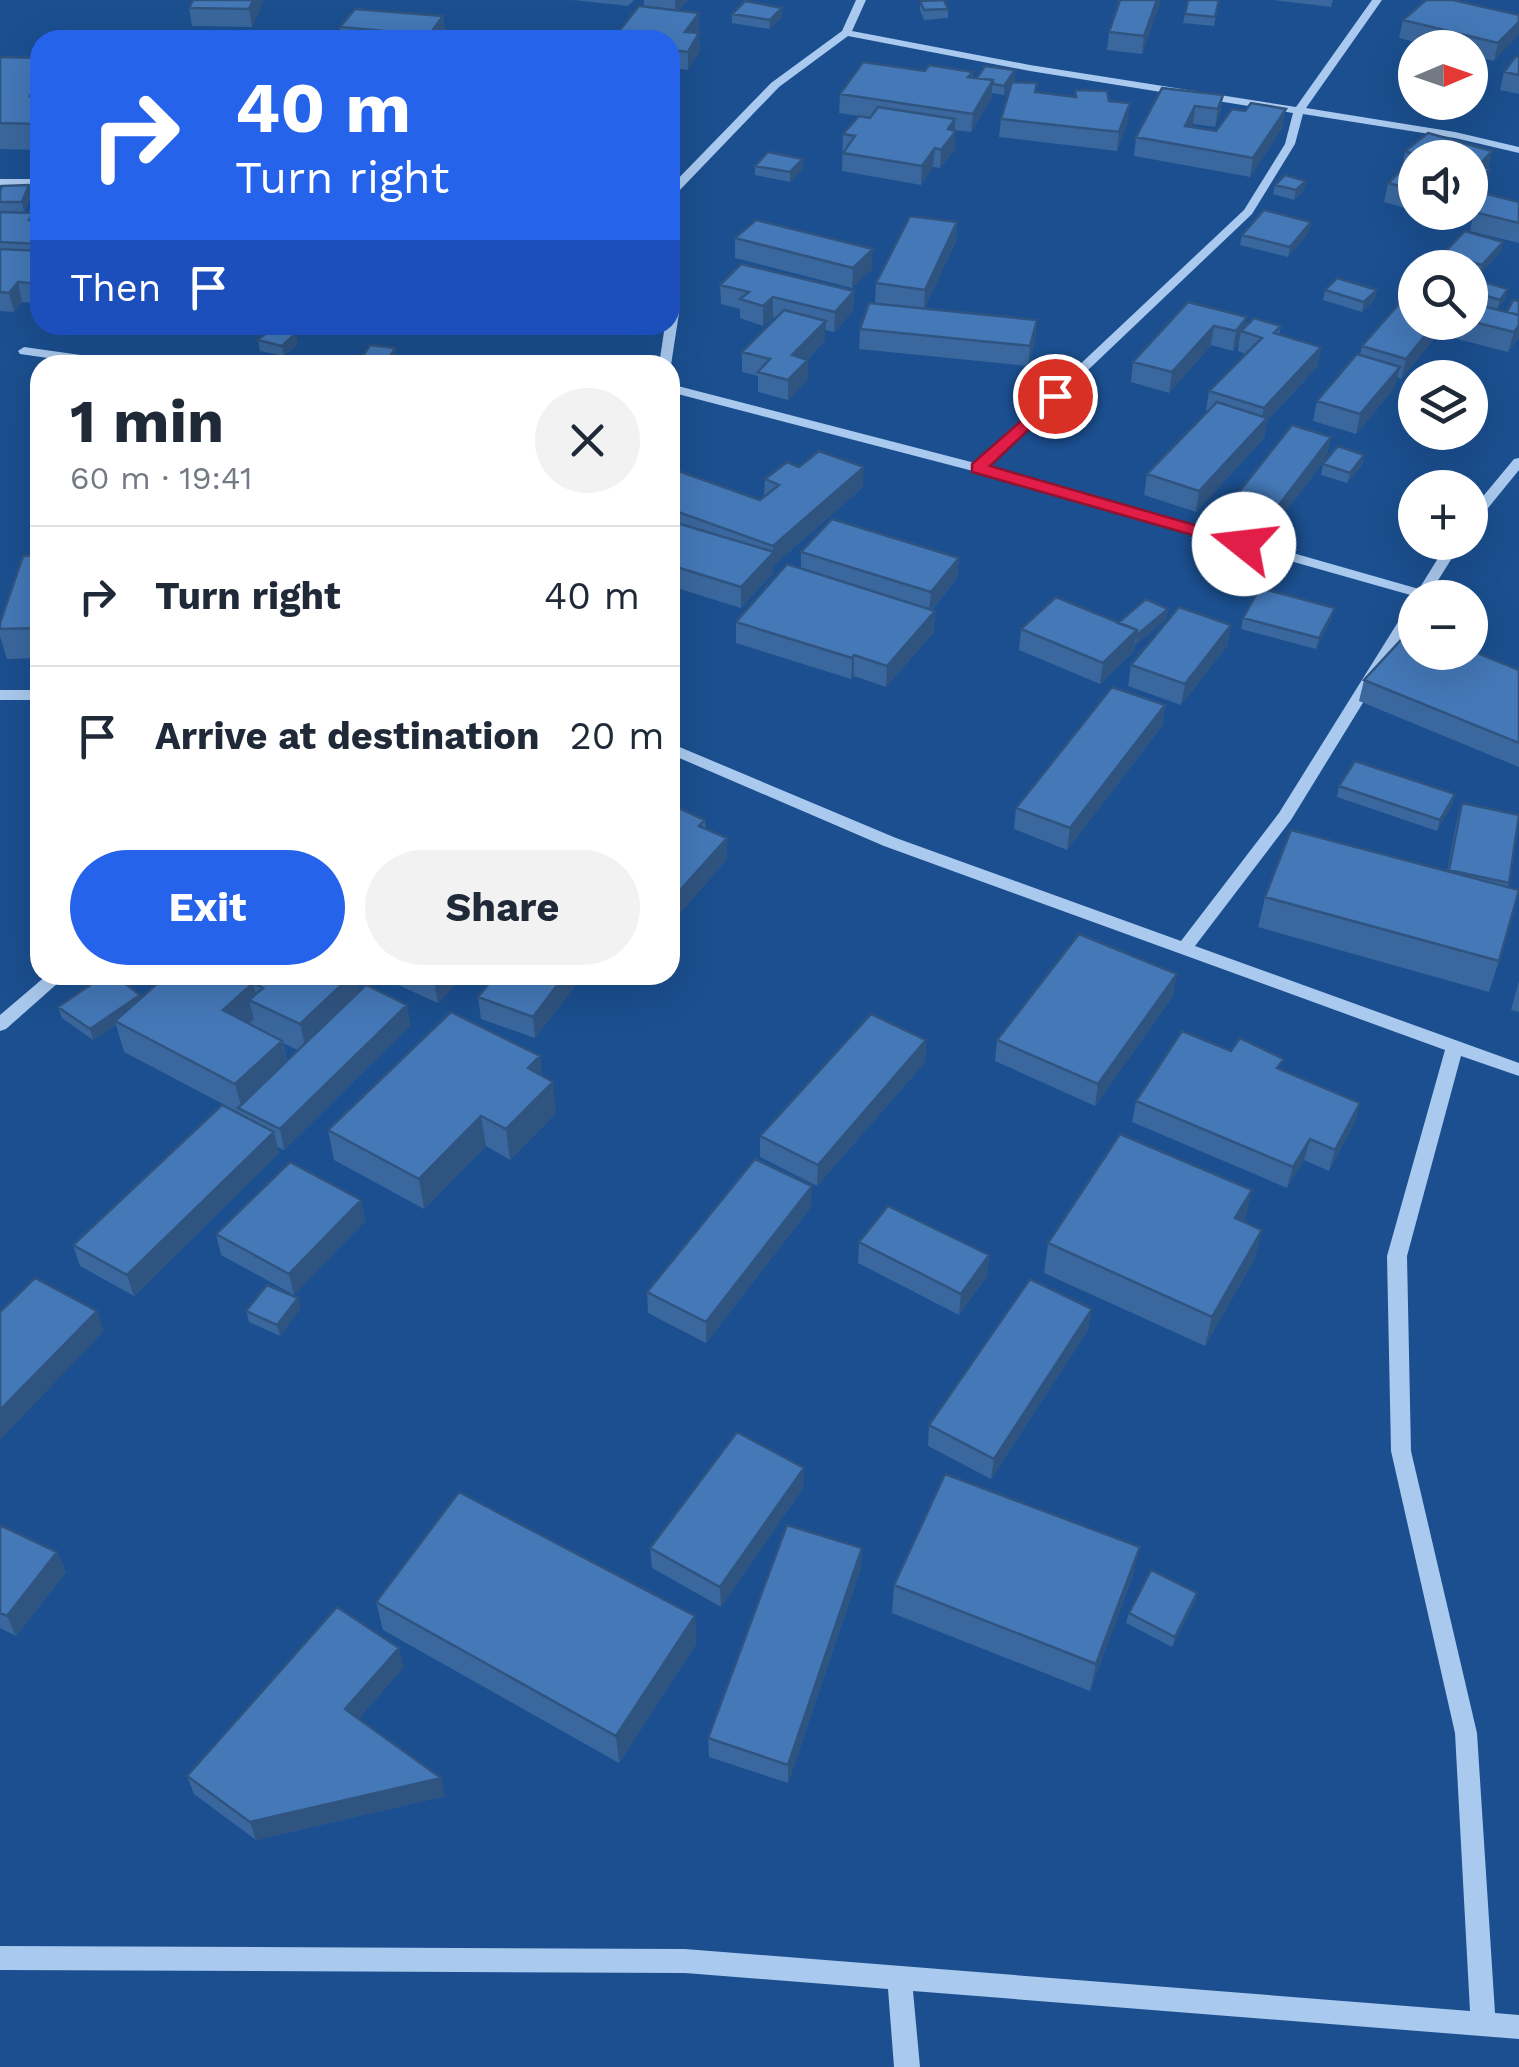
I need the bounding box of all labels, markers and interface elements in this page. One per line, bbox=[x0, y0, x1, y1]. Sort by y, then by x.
north arrow bbox=[1398, 30, 1488, 120]
map controls bbox=[1398, 30, 1488, 670]
text: 40 m bbox=[235, 67, 411, 149]
icon: right bbox=[70, 70, 200, 200]
button: sound bbox=[1398, 140, 1488, 230]
text: Turn right bbox=[235, 151, 449, 204]
button: search bbox=[1398, 250, 1488, 340]
icon: arrive bbox=[181, 260, 236, 315]
text: Then bbox=[70, 266, 161, 310]
pin bbox=[1013, 354, 1098, 439]
button: layers bbox=[1398, 360, 1488, 450]
icon: arrive bbox=[1028, 369, 1083, 424]
text: 1 min bbox=[70, 386, 224, 457]
button: close bbox=[535, 388, 640, 493]
text: 60 m · 19:41 bbox=[70, 459, 252, 497]
button: + bbox=[1398, 470, 1488, 560]
position arrow bbox=[1192, 492, 1296, 596]
icon: right bbox=[70, 569, 125, 624]
text: Turn right bbox=[155, 574, 341, 618]
text: 40 m bbox=[544, 574, 640, 618]
button: − bbox=[1398, 580, 1488, 670]
icon: arrive bbox=[70, 709, 125, 764]
text: Arrive at destination bbox=[155, 714, 540, 758]
text: 20 m bbox=[570, 714, 665, 758]
button: Exit bbox=[70, 850, 345, 965]
button: Share bbox=[365, 850, 640, 965]

